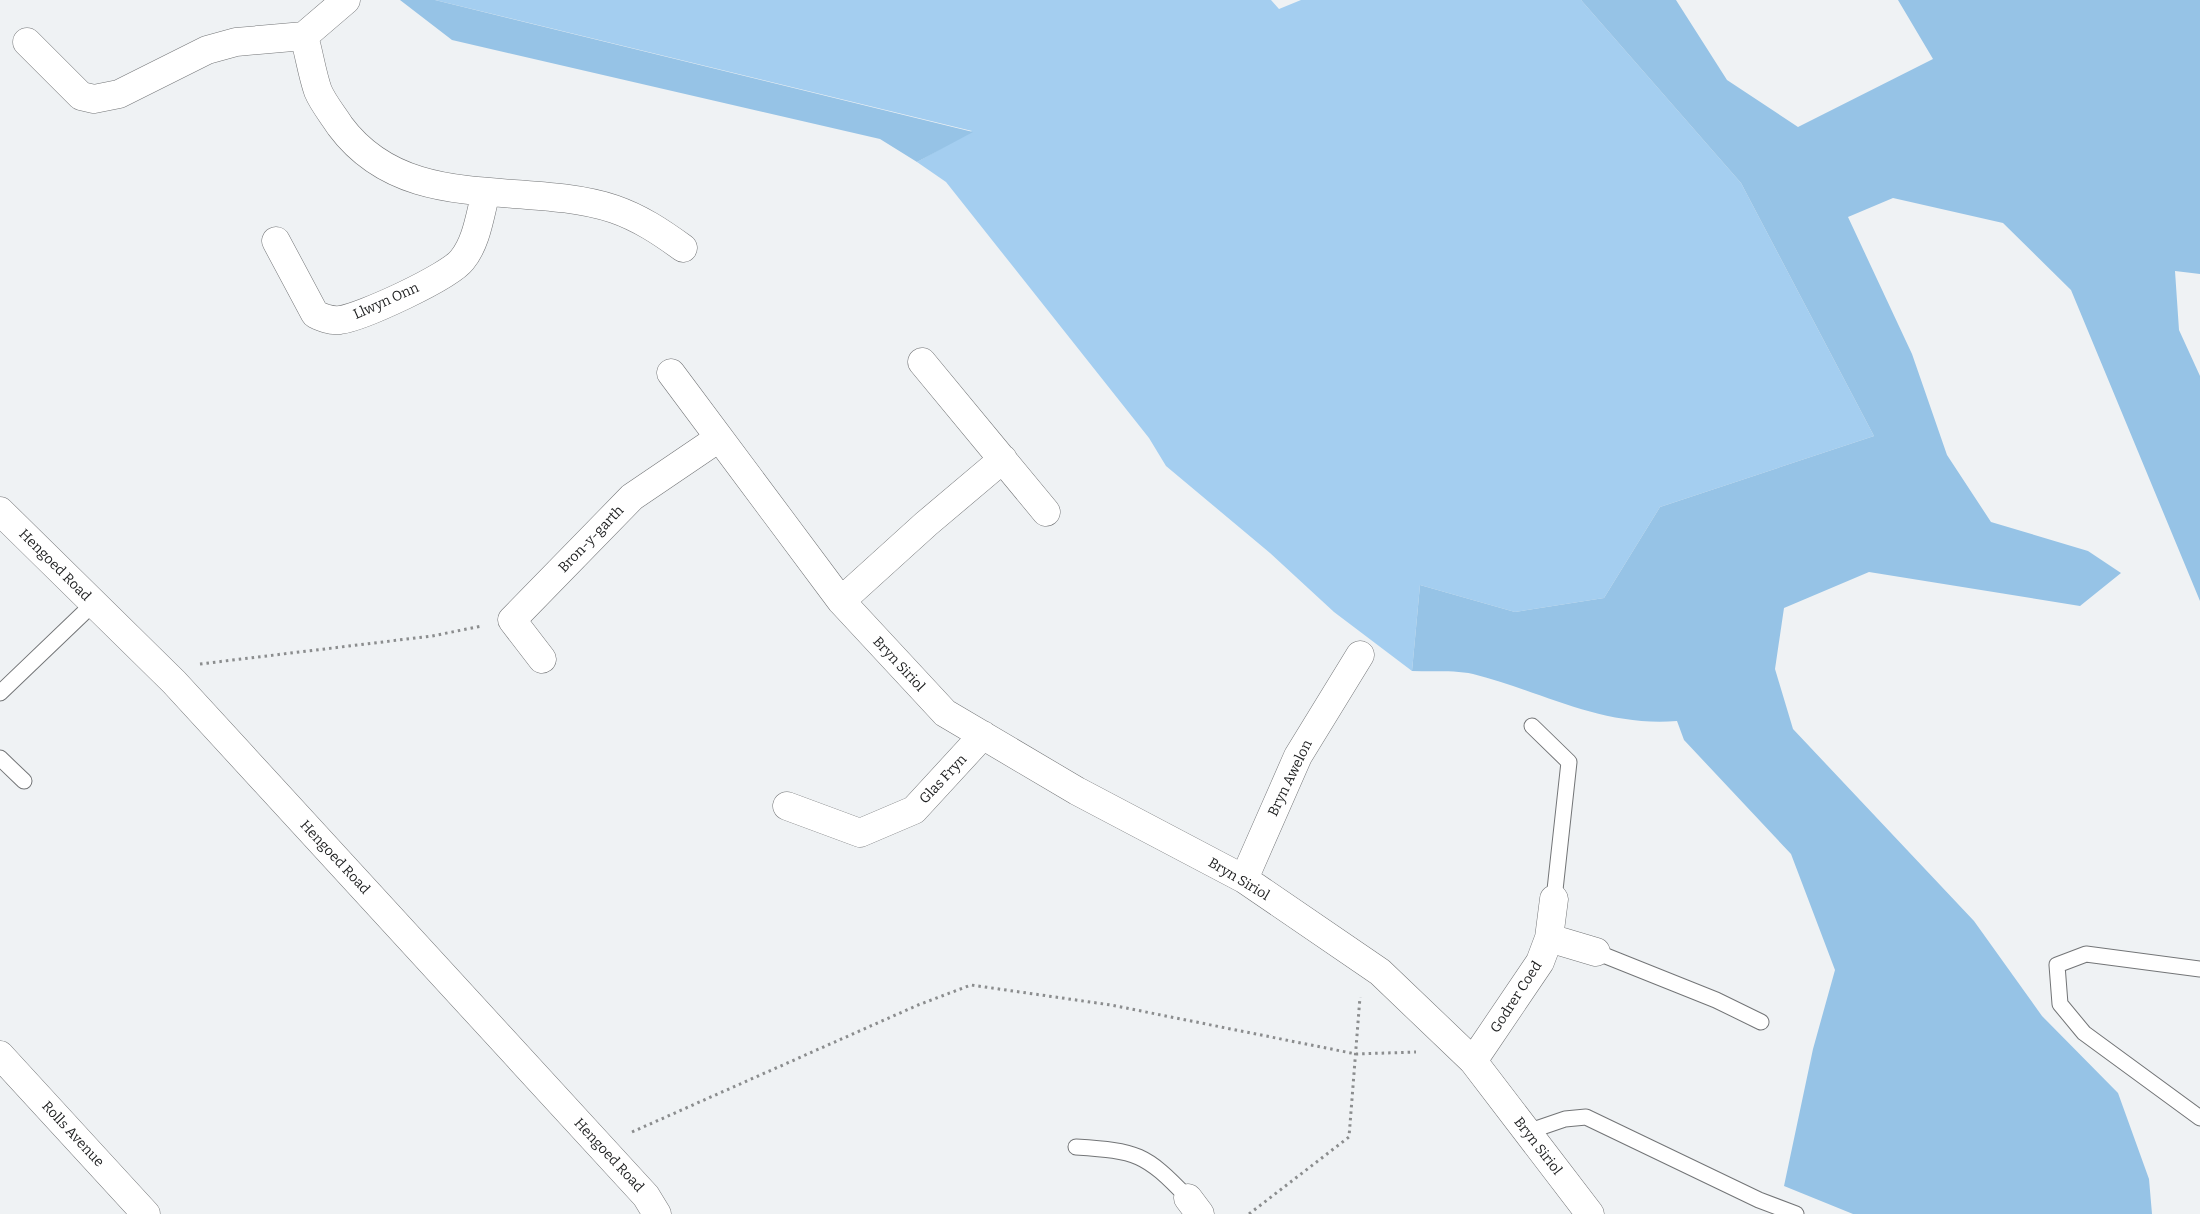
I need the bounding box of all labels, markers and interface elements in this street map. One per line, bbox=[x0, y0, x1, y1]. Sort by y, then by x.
street label: Llwyn Onn bbox=[351, 279, 422, 323]
street label: Bron-y-garth bbox=[555, 502, 627, 576]
street label: Hengoed Road bbox=[15, 525, 95, 605]
street label: Bryn Siriol bbox=[869, 633, 929, 695]
street label: Bryn Awelon bbox=[1264, 737, 1316, 819]
street label: Glas Fryn bbox=[916, 751, 970, 807]
street label: Hengoed Road bbox=[296, 817, 374, 897]
street label: Bryn Siriol bbox=[1205, 854, 1273, 904]
street label: Godrer Coed bbox=[1487, 958, 1545, 1036]
street label: Rolls Avenue bbox=[38, 1098, 108, 1170]
street label: Bryn Siriol bbox=[1510, 1114, 1566, 1178]
street label: Hengoed Road bbox=[570, 1115, 648, 1195]

